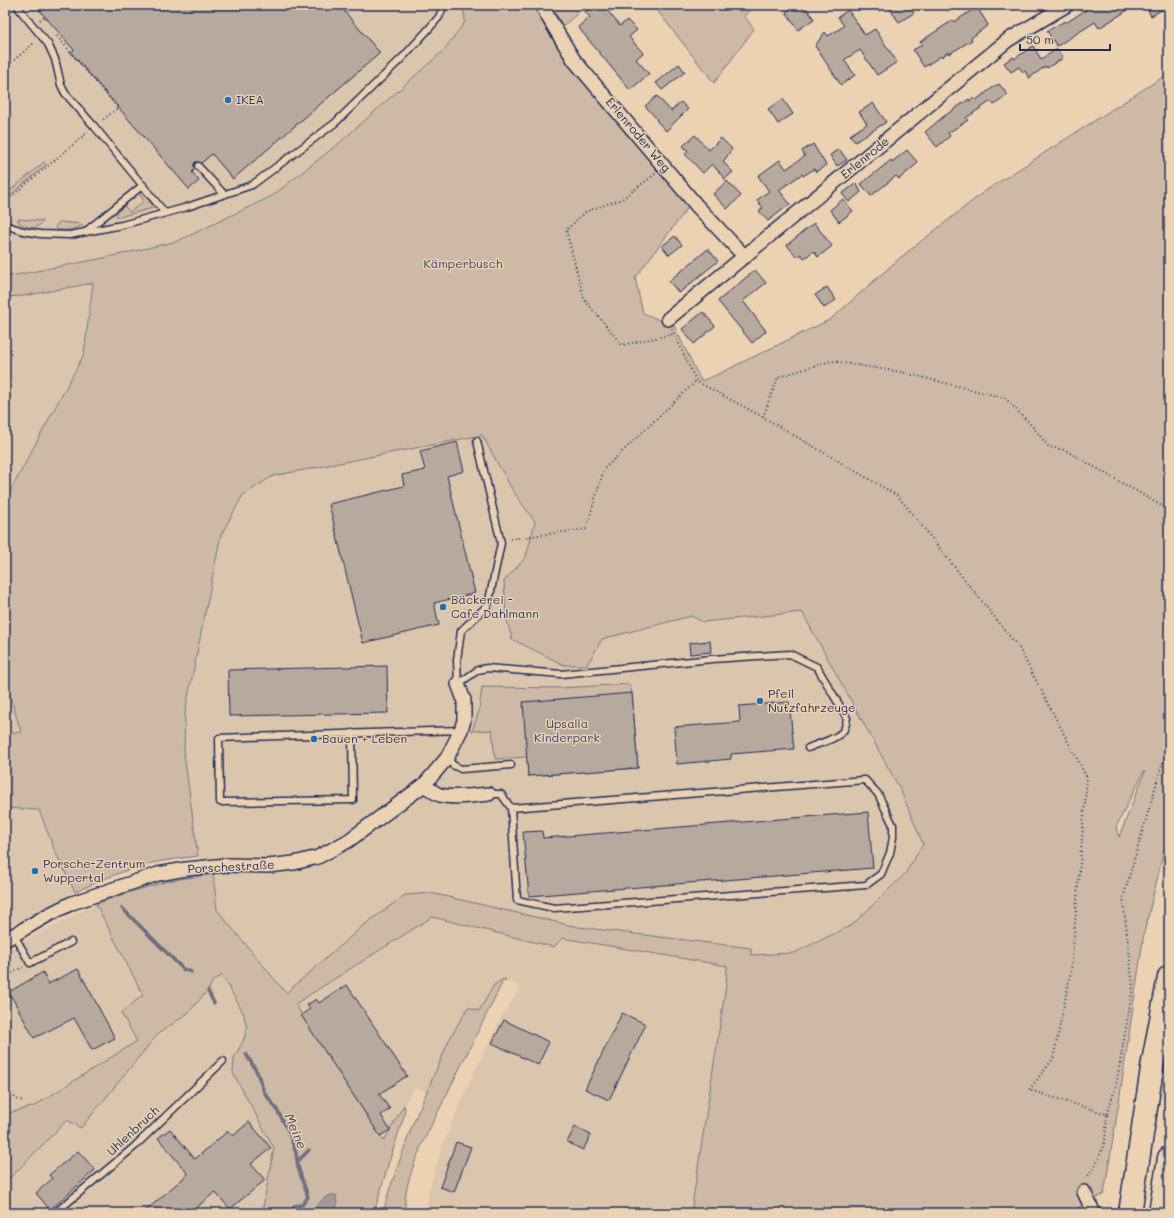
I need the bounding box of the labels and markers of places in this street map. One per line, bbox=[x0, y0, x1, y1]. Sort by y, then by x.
place label: IKEA bbox=[236, 91, 264, 107]
marker: IKEA bbox=[223, 95, 233, 105]
place label: Bäckerei - Cafe Dahlmann bbox=[451, 591, 539, 621]
marker: Bäckerei - Cafe Dahlmann bbox=[438, 602, 448, 612]
place label: Pfeil Nutzfahrzeuge bbox=[768, 685, 855, 715]
marker: Pfeil Nutzfahrzeuge bbox=[755, 696, 765, 706]
place label: Bauen + Leben bbox=[322, 730, 407, 746]
marker: Bauen + Leben bbox=[309, 734, 319, 744]
place label: Porsche-Zentrum Wuppertal bbox=[43, 855, 145, 885]
marker: Porsche-Zentrum Wuppertal bbox=[30, 866, 40, 876]

